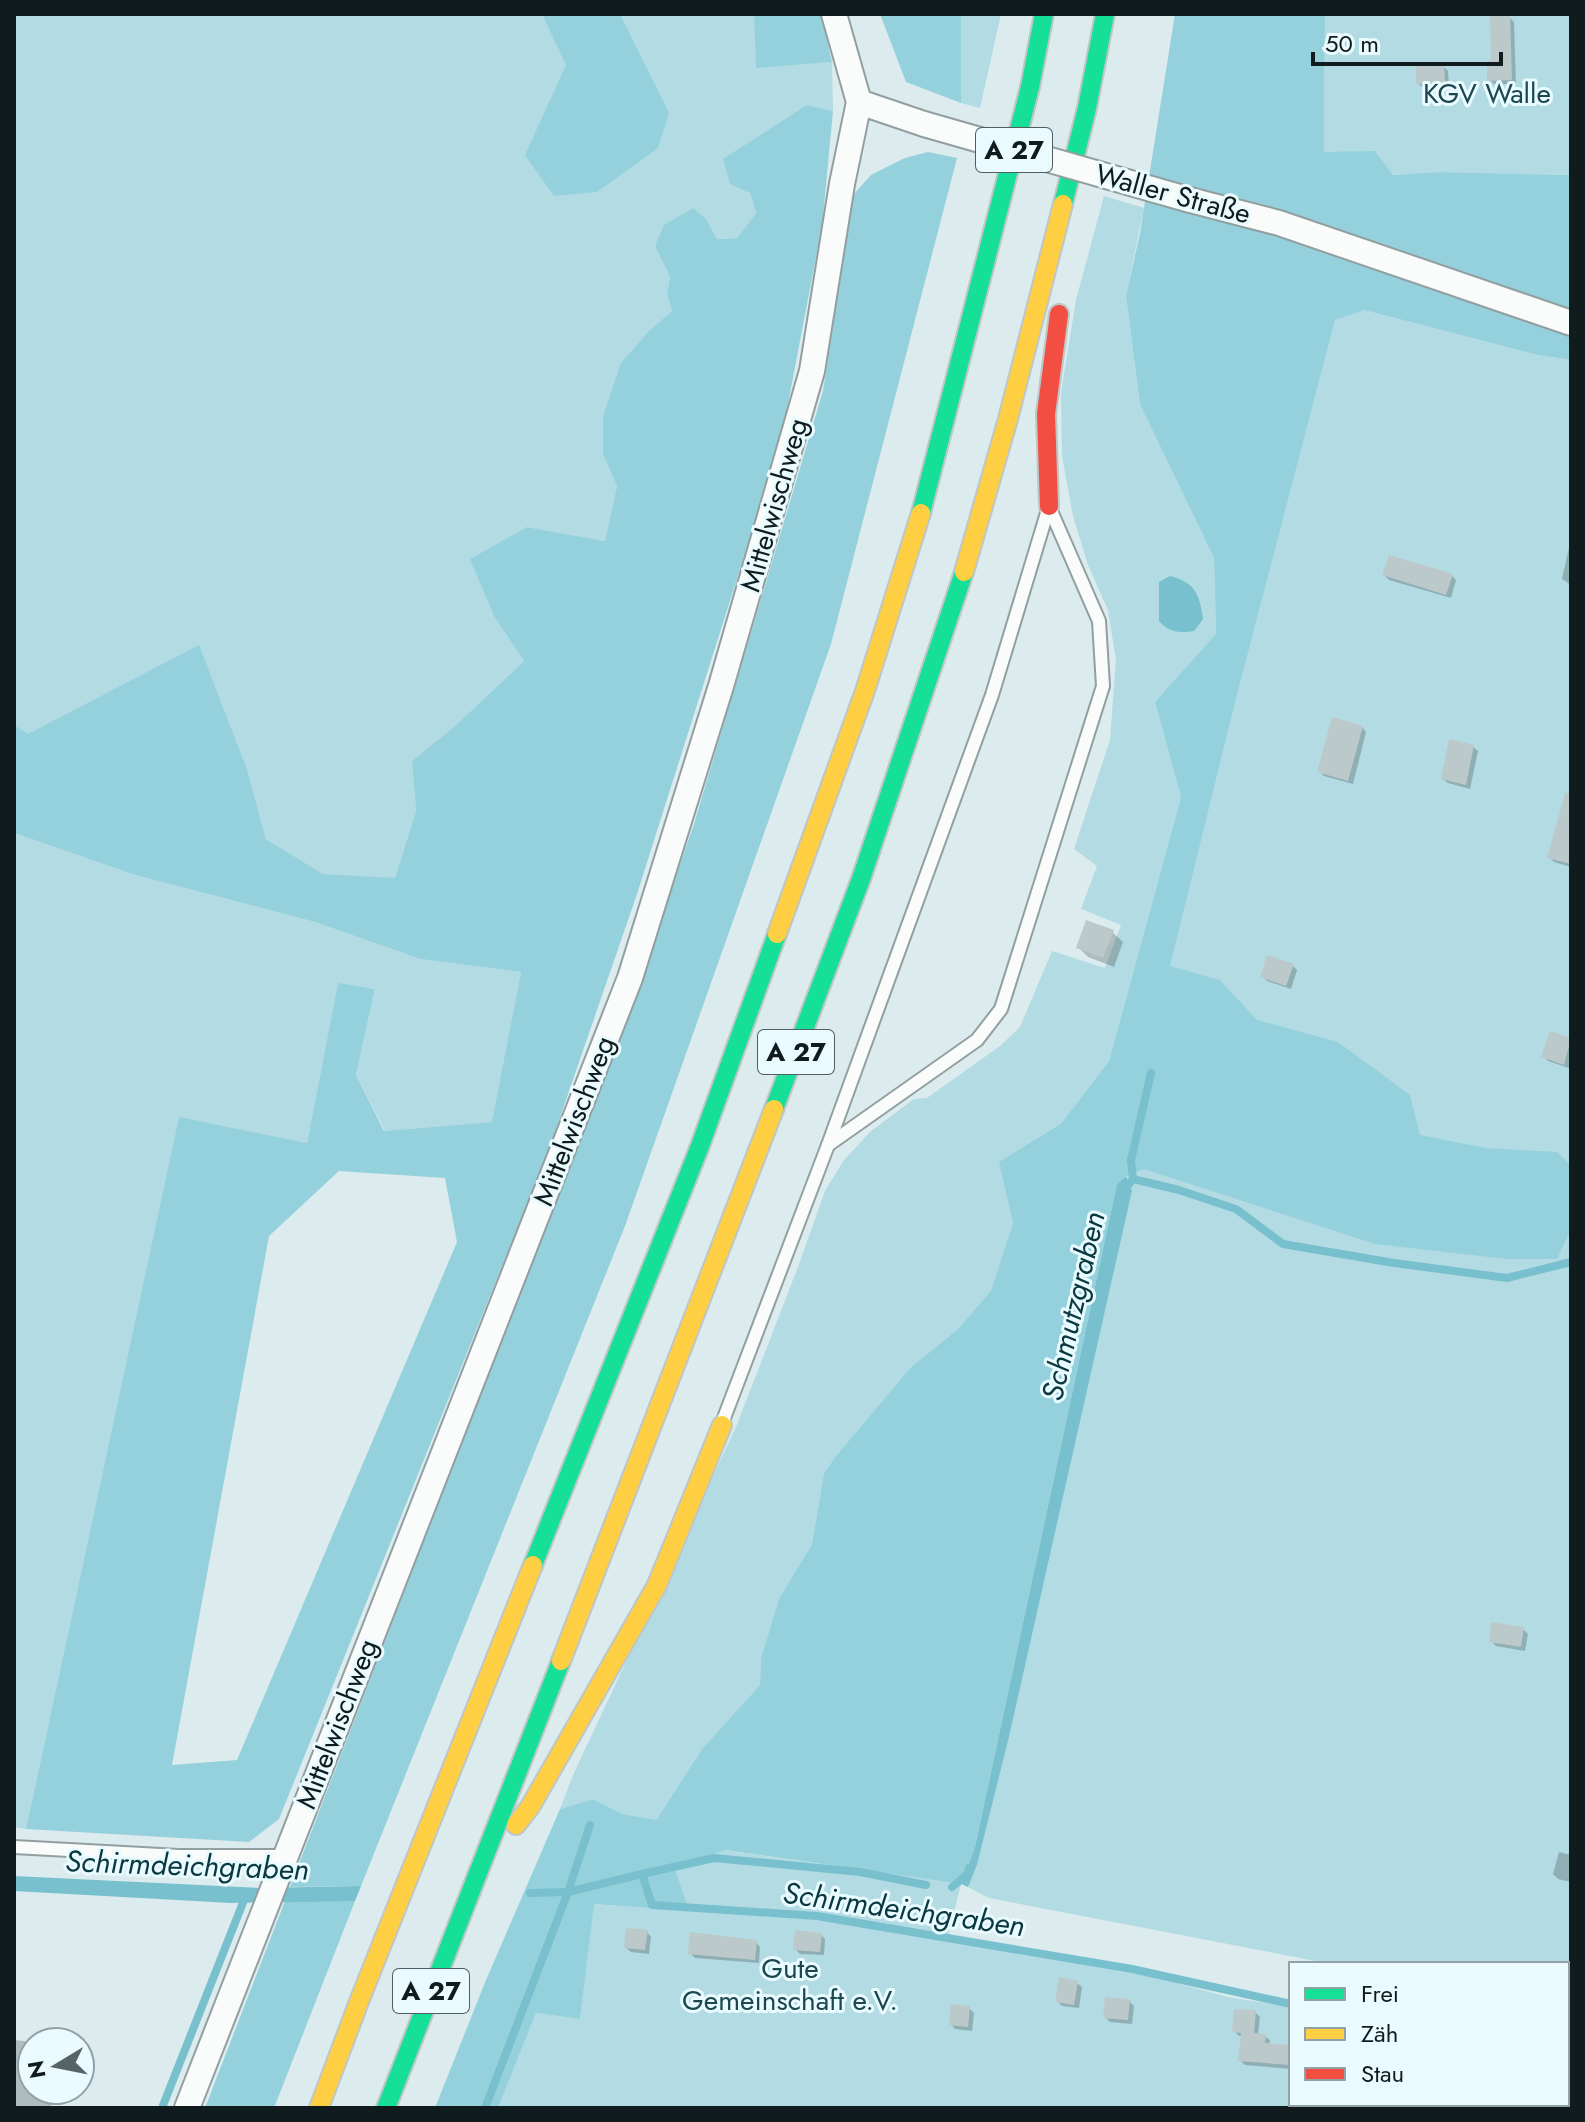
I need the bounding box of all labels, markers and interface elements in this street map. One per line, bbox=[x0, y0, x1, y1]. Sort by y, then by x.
scale bar bbox=[1313, 16, 1501, 66]
text: 50 m bbox=[1325, 26, 1379, 61]
park label: KGV Walle bbox=[1423, 73, 1551, 114]
road number: A 27 bbox=[976, 128, 1052, 172]
street label: Waller Straße bbox=[1091, 154, 1255, 234]
street label: Mittelwischweg bbox=[730, 413, 818, 597]
street label: Mittelwischweg bbox=[523, 1030, 625, 1212]
road number: A 27 bbox=[758, 1030, 834, 1074]
water label: Schmutzgraben bbox=[1030, 1207, 1116, 1405]
street label: Mittelwischweg bbox=[286, 1633, 388, 1815]
water label: Schirmdeichgraben bbox=[64, 1839, 310, 1891]
water label: Schirmdeichgraben bbox=[780, 1871, 1028, 1947]
park label: Gute Gemeinschaft e.V. bbox=[682, 1948, 898, 2021]
legend bbox=[1289, 1962, 1569, 2106]
road number: A 27 bbox=[393, 1969, 469, 2013]
text: Frei bbox=[1361, 1976, 1399, 2011]
text: Zäh bbox=[1361, 2016, 1398, 2051]
north arrow bbox=[16, 2026, 96, 2106]
text: Stau bbox=[1361, 2056, 1404, 2091]
text: N bbox=[19, 2058, 54, 2081]

